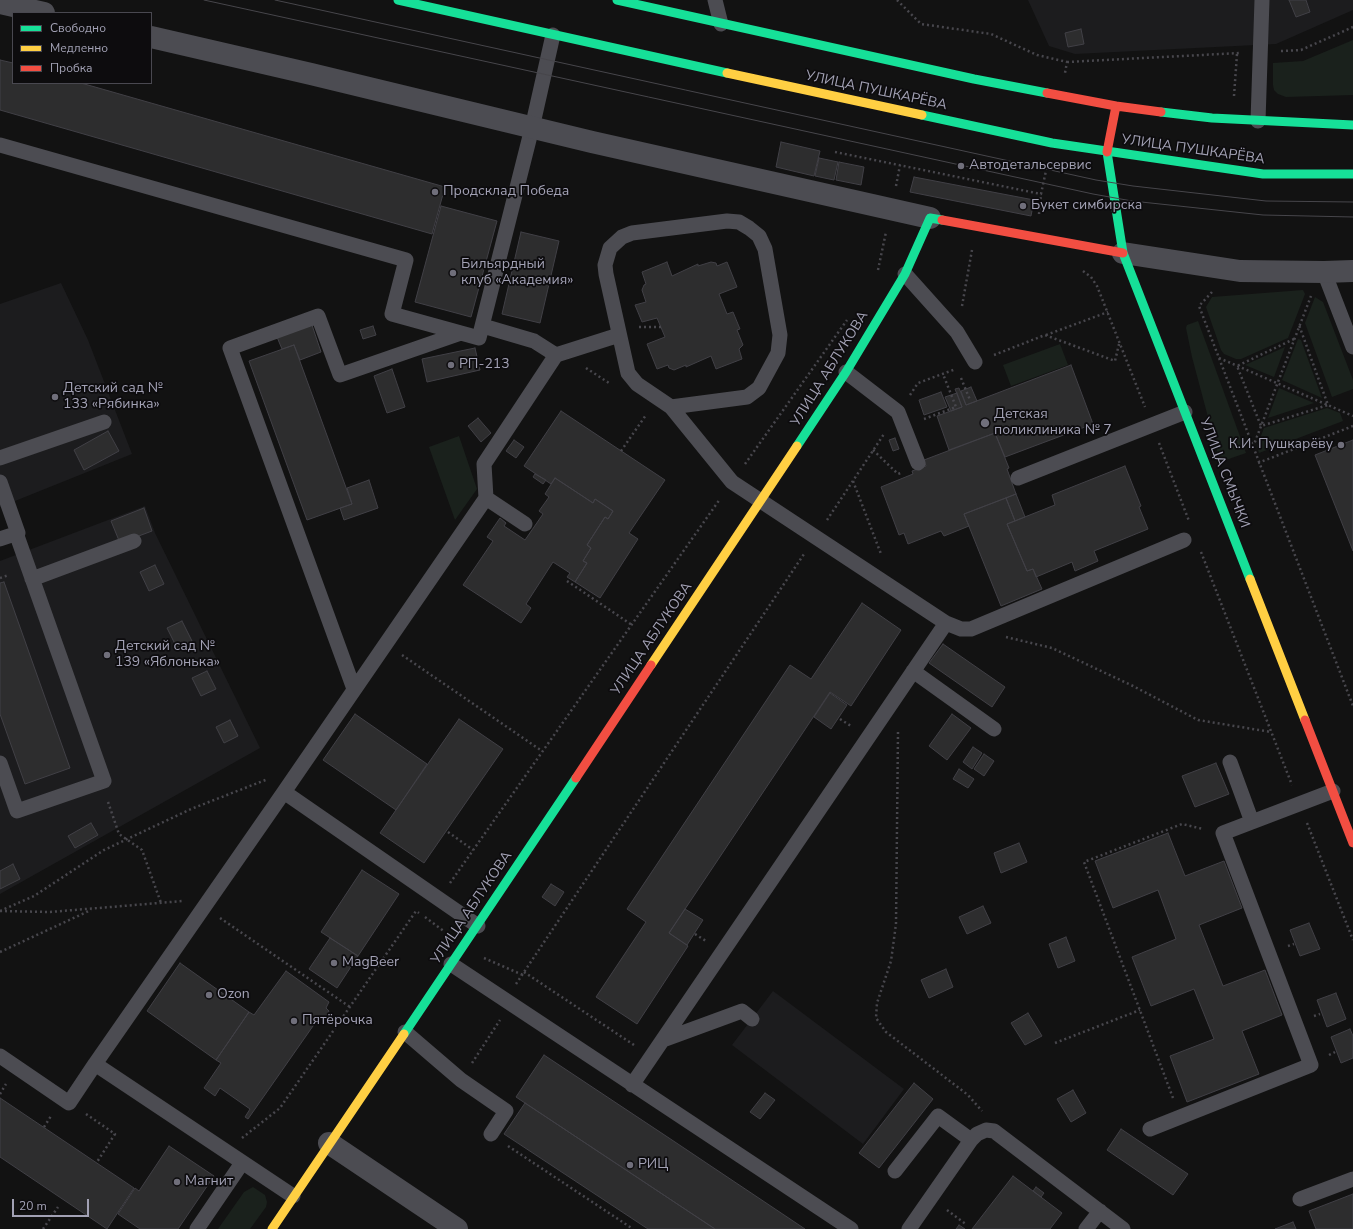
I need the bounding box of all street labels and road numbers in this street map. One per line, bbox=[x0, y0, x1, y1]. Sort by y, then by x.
street label: УЛИЦА ПУШКАРЁВА bbox=[804, 68, 948, 114]
street label: УЛИЦА ПУШКАРЁВА bbox=[1120, 132, 1266, 168]
street label: УЛИЦА АБЛУКОВА bbox=[788, 308, 872, 430]
street label: УЛИЦА СМЫЧКИ bbox=[1195, 415, 1253, 531]
street label: УЛИЦА АБЛУКОВА bbox=[608, 579, 696, 699]
street label: УЛИЦА АБЛУКОВА bbox=[428, 848, 516, 968]

